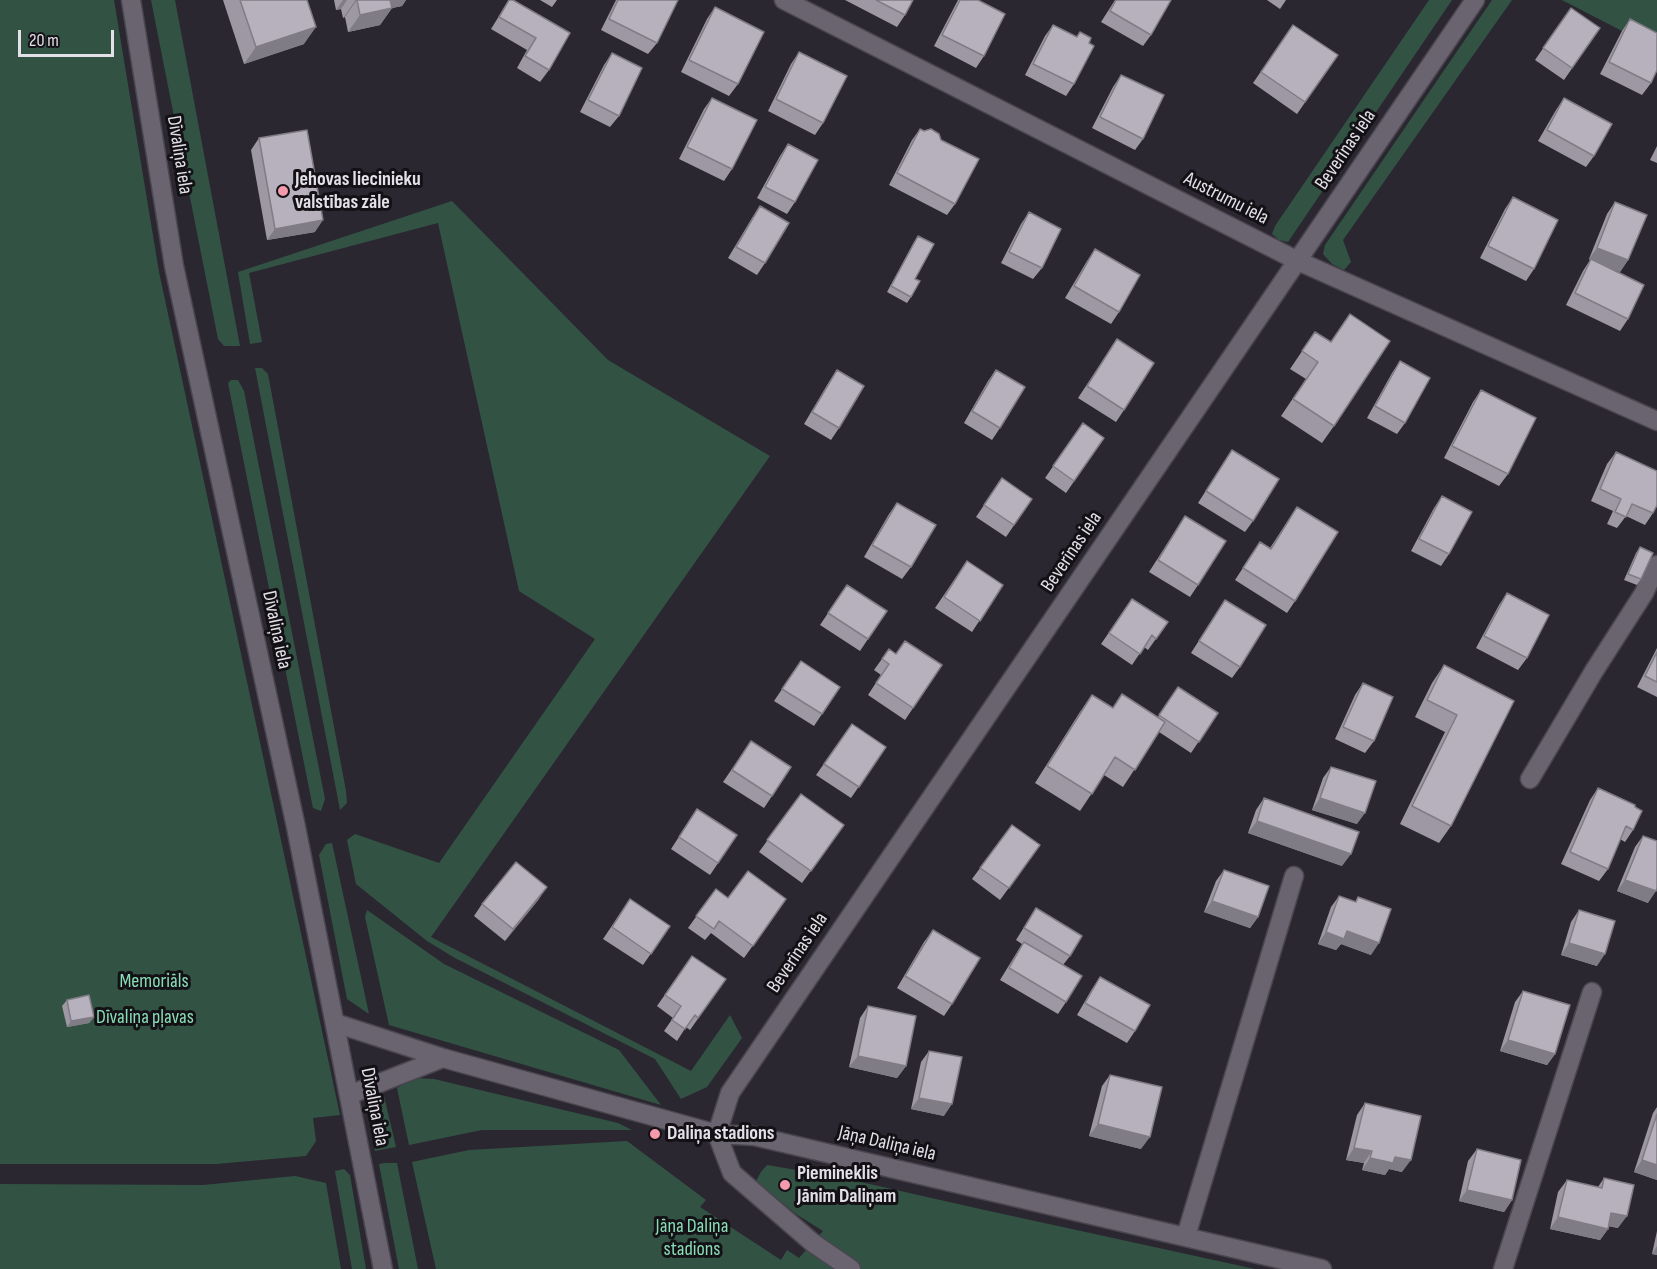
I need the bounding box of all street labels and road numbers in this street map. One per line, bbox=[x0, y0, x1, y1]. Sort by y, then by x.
street label: Beverīnas iela bbox=[1310, 105, 1382, 195]
street label: Dīvaliņa iela bbox=[161, 114, 197, 196]
street label: Austrumu iela bbox=[1180, 167, 1272, 231]
street label: Beverīnas iela bbox=[1036, 507, 1108, 597]
street label: Dīvaliņa iela bbox=[256, 589, 296, 671]
street label: Beverīnas iela bbox=[762, 908, 834, 998]
street label: Dīvaliņa iela bbox=[355, 1066, 393, 1148]
street label: Jāņa Daliņa iela bbox=[836, 1121, 938, 1167]

